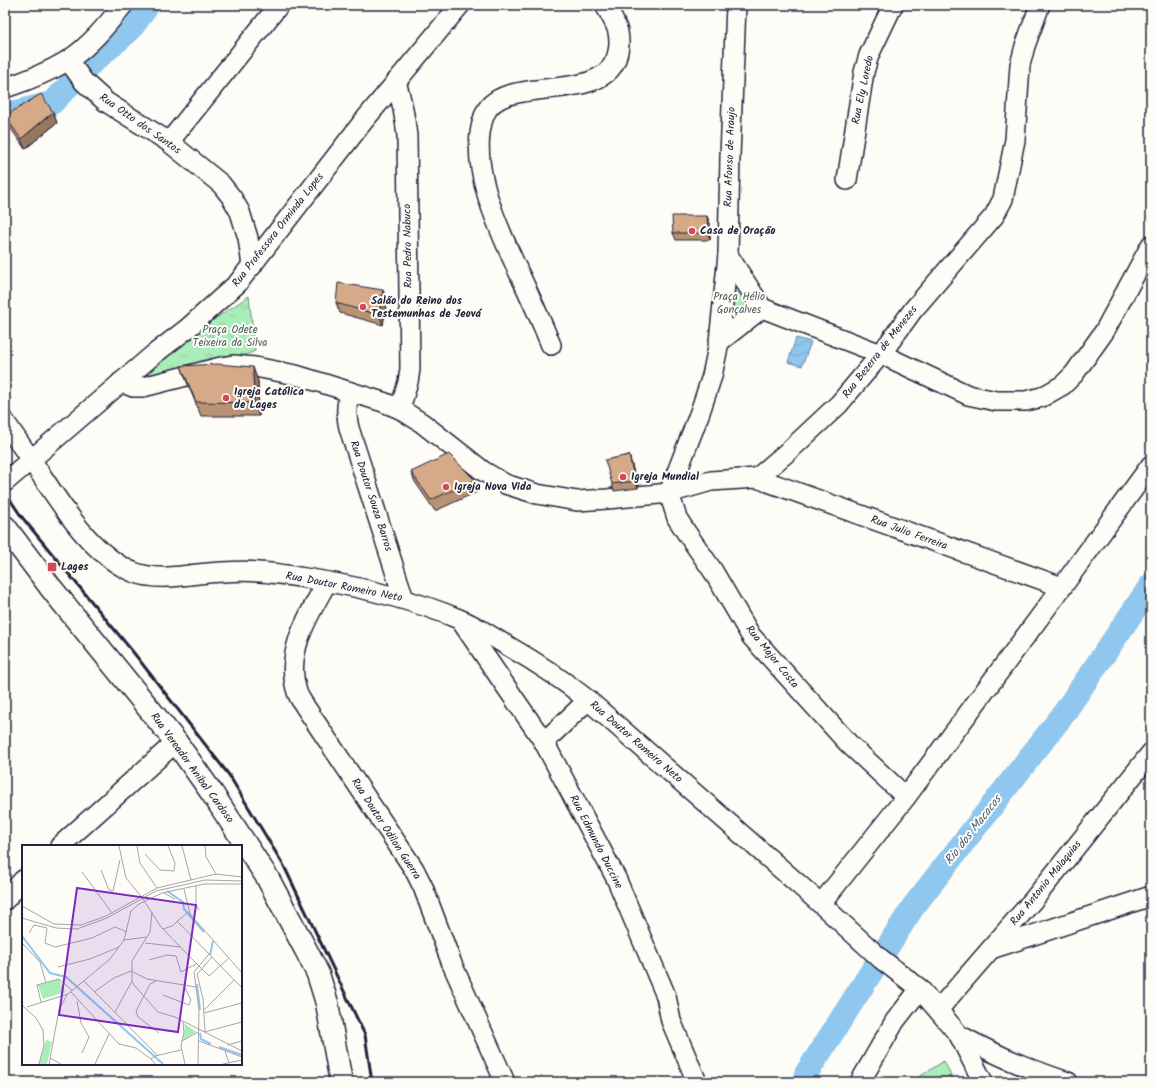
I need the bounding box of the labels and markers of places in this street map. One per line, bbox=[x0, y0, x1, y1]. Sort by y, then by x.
place label: Casa de Oração bbox=[700, 222, 775, 240]
marker: Casa de Oração bbox=[687, 226, 697, 236]
place label: Salão do Reino dos Testemunhas de Jeová bbox=[371, 292, 482, 323]
marker: Salão do Reino dos Testemunhas de Jeová bbox=[358, 302, 368, 312]
place label: Igreja Católica de Lages bbox=[234, 383, 304, 414]
marker: Igreja Católica de Lages bbox=[221, 393, 231, 403]
place label: Igreja Mundial bbox=[631, 468, 699, 486]
marker: Igreja Mundial bbox=[618, 472, 628, 482]
place label: Igreja Nova Vida bbox=[454, 478, 532, 496]
marker: Igreja Nova Vida bbox=[441, 482, 451, 492]
place label: Lages bbox=[61, 558, 89, 576]
marker: Lages bbox=[46, 561, 58, 573]

